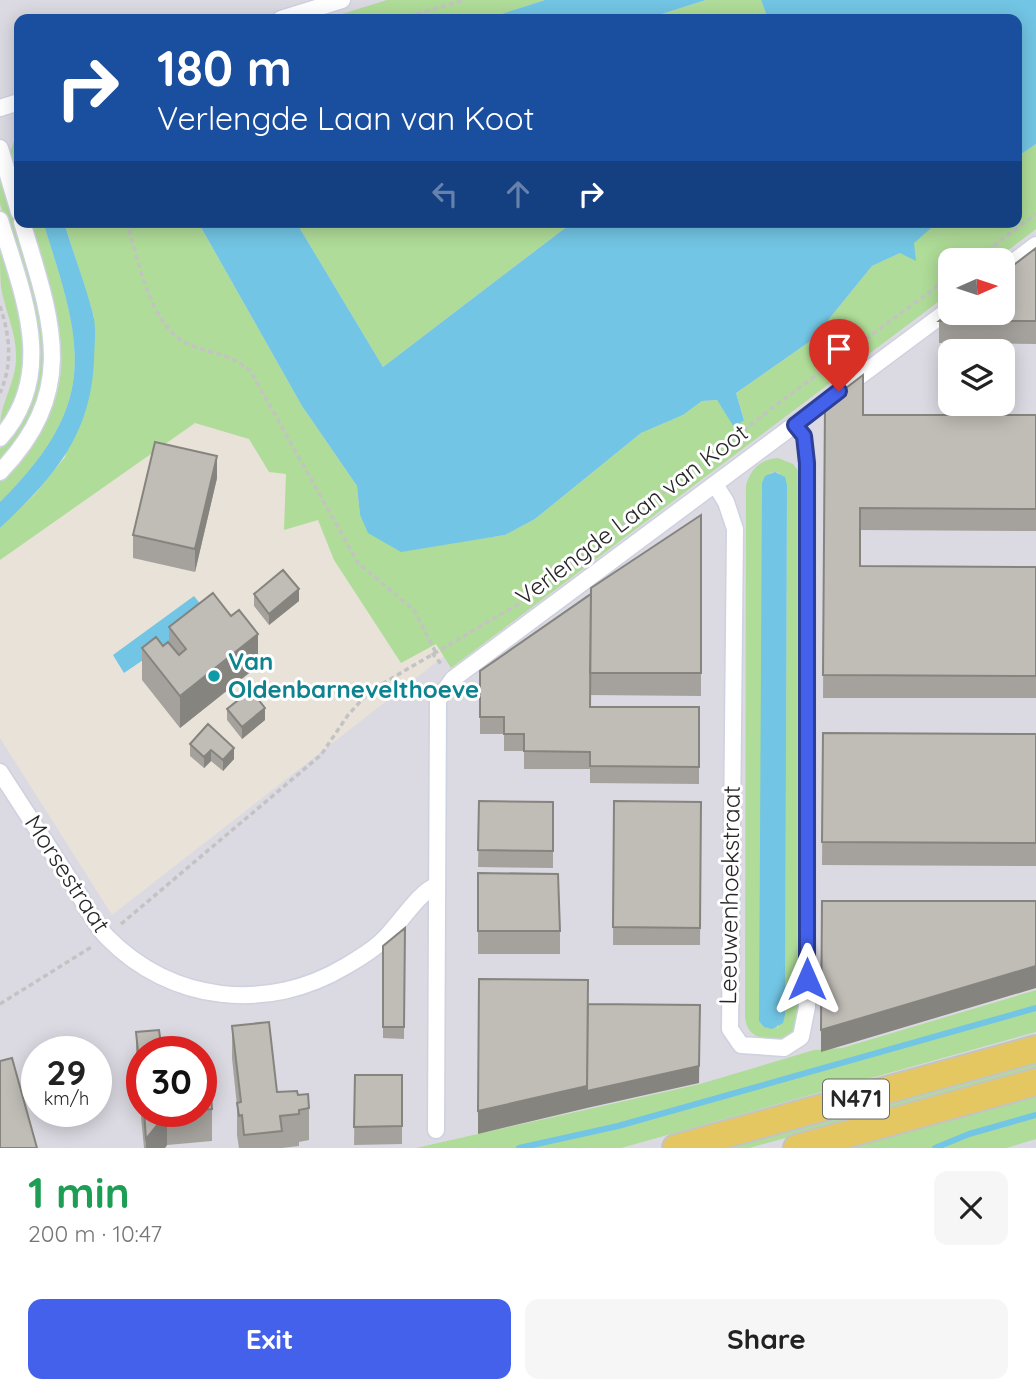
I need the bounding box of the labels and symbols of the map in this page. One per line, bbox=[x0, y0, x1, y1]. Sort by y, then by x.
north arrow bbox=[938, 248, 1015, 326]
pin bbox=[809, 319, 869, 391]
street label: Verlengde Laan van Koot bbox=[509, 417, 753, 611]
place label: Van Oldenbarnevelthoeve bbox=[228, 646, 479, 704]
marker: Van Oldenbarnevelthoeve bbox=[206, 668, 222, 684]
street label: Leeuwenhoekstraat bbox=[712, 785, 746, 1005]
street label: Morsestraat bbox=[19, 809, 117, 938]
position arrow bbox=[770, 942, 844, 1016]
speed limit sign: 30 bbox=[126, 1036, 217, 1127]
road number: N471 bbox=[823, 1080, 889, 1118]

